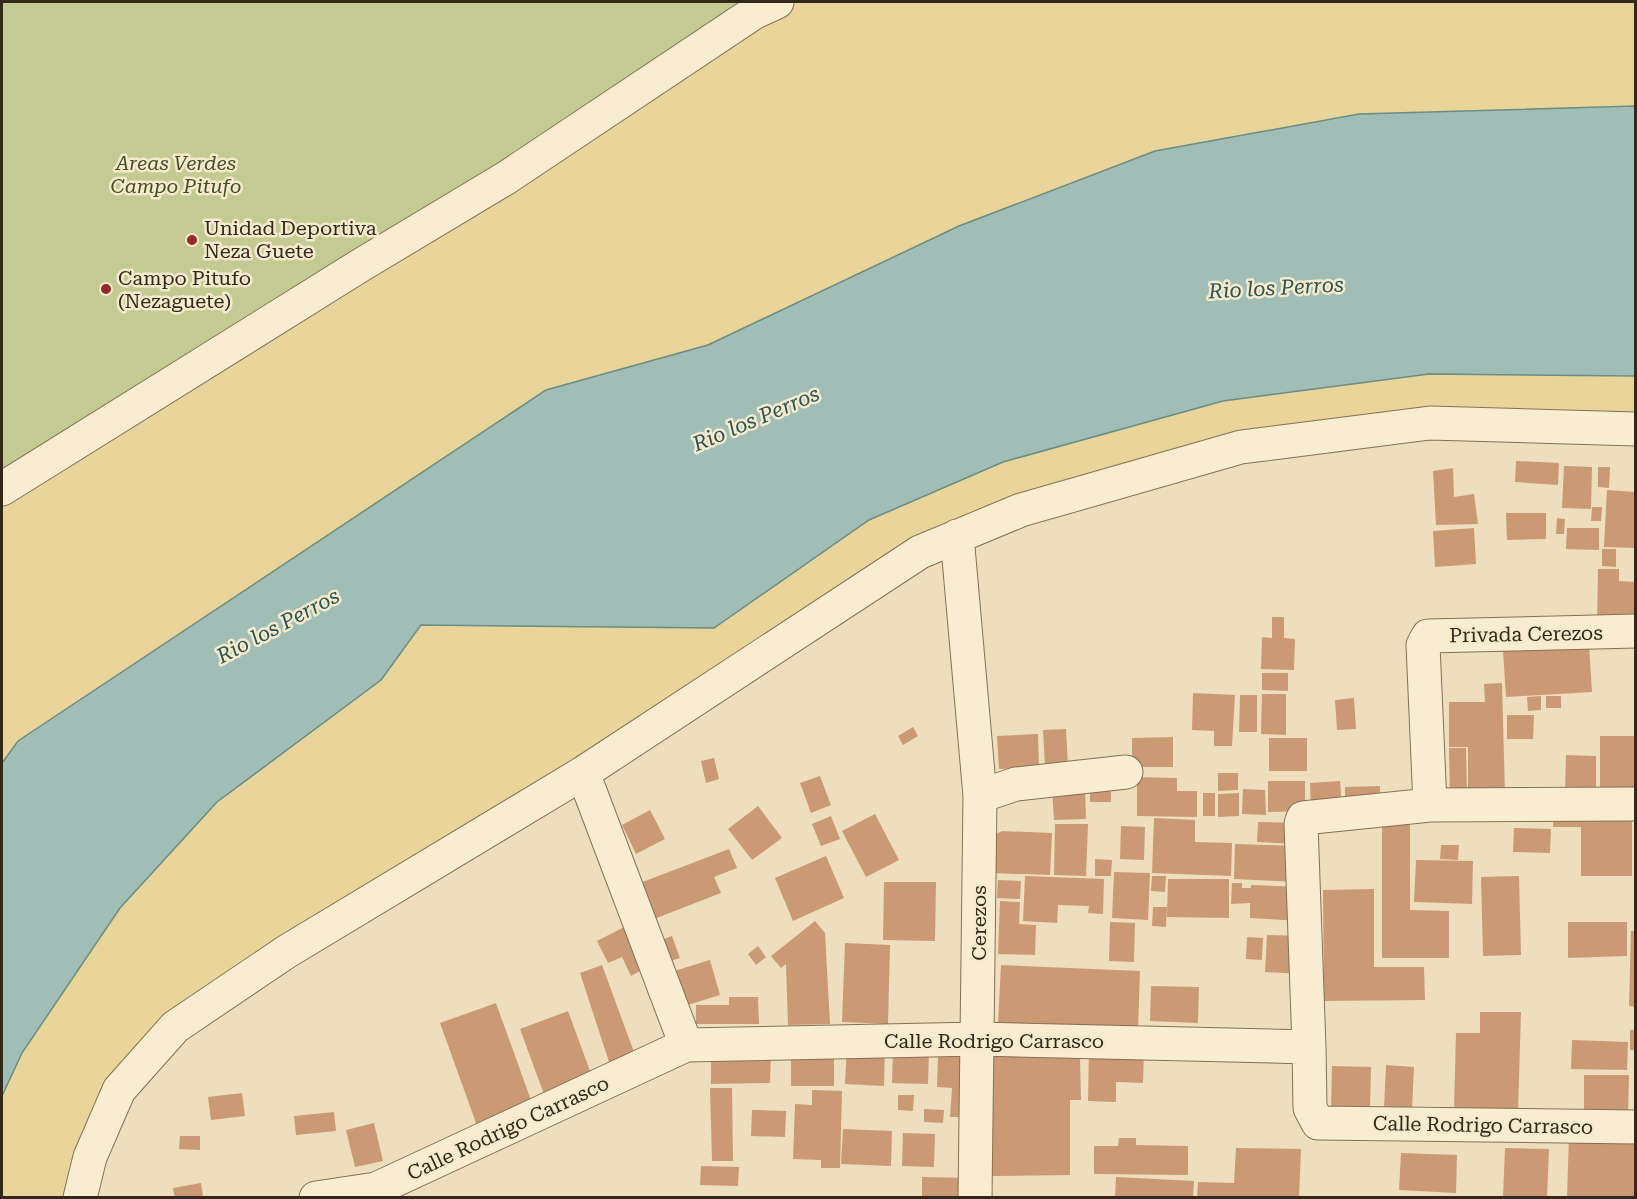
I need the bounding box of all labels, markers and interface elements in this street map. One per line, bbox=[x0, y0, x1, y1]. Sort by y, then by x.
park label: Areas Verdes Campo Pitufo bbox=[111, 151, 241, 198]
place label: Unidad Deportiva Neza Guete bbox=[204, 216, 377, 263]
marker: Unidad Deportiva Neza Guete bbox=[185, 233, 199, 247]
place label: Campo Pitufo (Nezaguete) bbox=[118, 266, 251, 313]
water label: Rio los Perros bbox=[1207, 272, 1344, 304]
marker: Campo Pitufo (Nezaguete) bbox=[99, 282, 113, 296]
water label: Rio los Perros bbox=[688, 381, 823, 457]
water label: Rio los Perros bbox=[212, 584, 344, 669]
street label: Privada Cerezos bbox=[1449, 621, 1603, 647]
street label: Cerezos bbox=[967, 885, 991, 961]
street label: Calle Rodrigo Carrasco bbox=[884, 1029, 1104, 1053]
street label: Calle Rodrigo Carrasco bbox=[403, 1071, 613, 1185]
street label: Calle Rodrigo Carrasco bbox=[1373, 1111, 1593, 1139]

